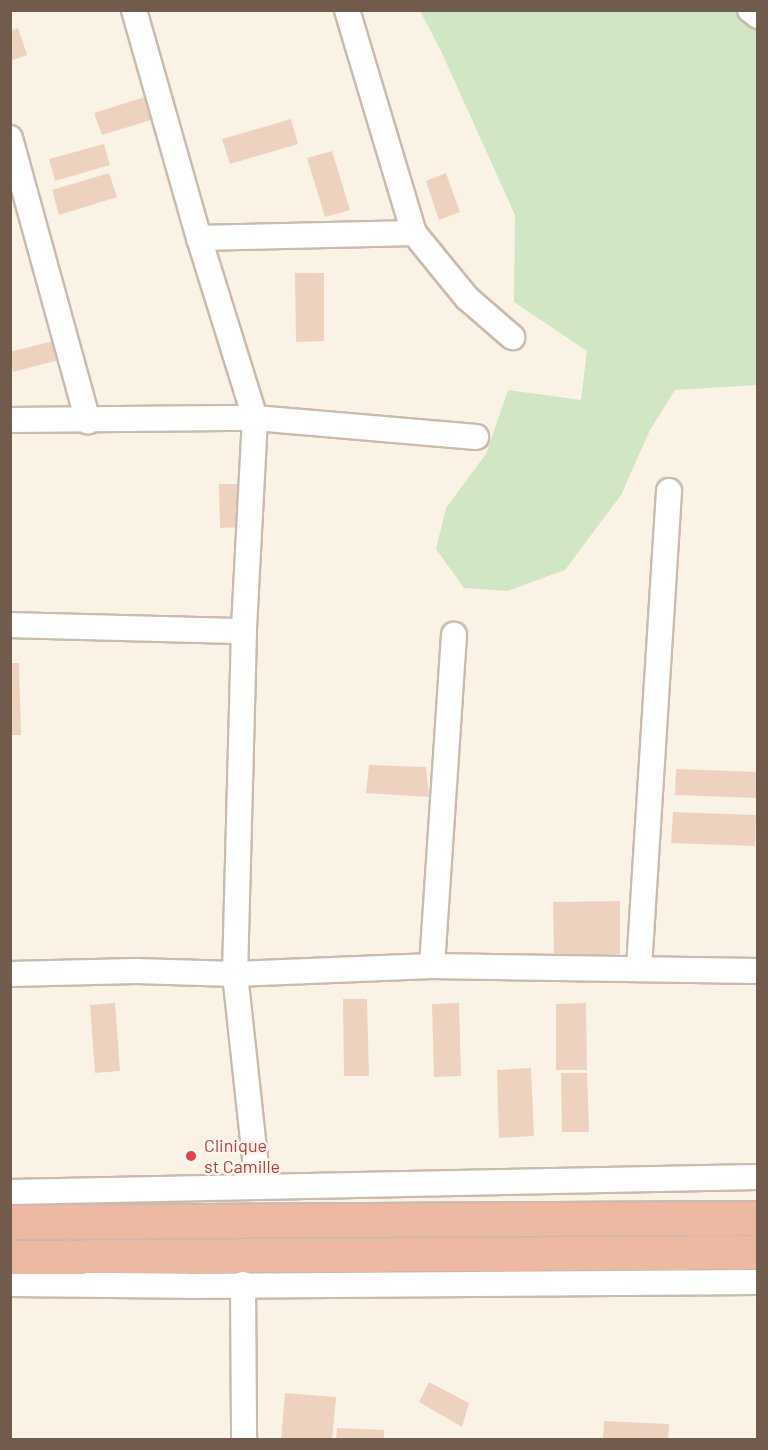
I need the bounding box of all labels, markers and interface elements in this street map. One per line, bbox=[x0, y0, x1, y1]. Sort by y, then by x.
place label: Clinique st Camille bbox=[204, 1135, 280, 1178]
marker: Clinique st Camille bbox=[182, 1147, 200, 1165]

